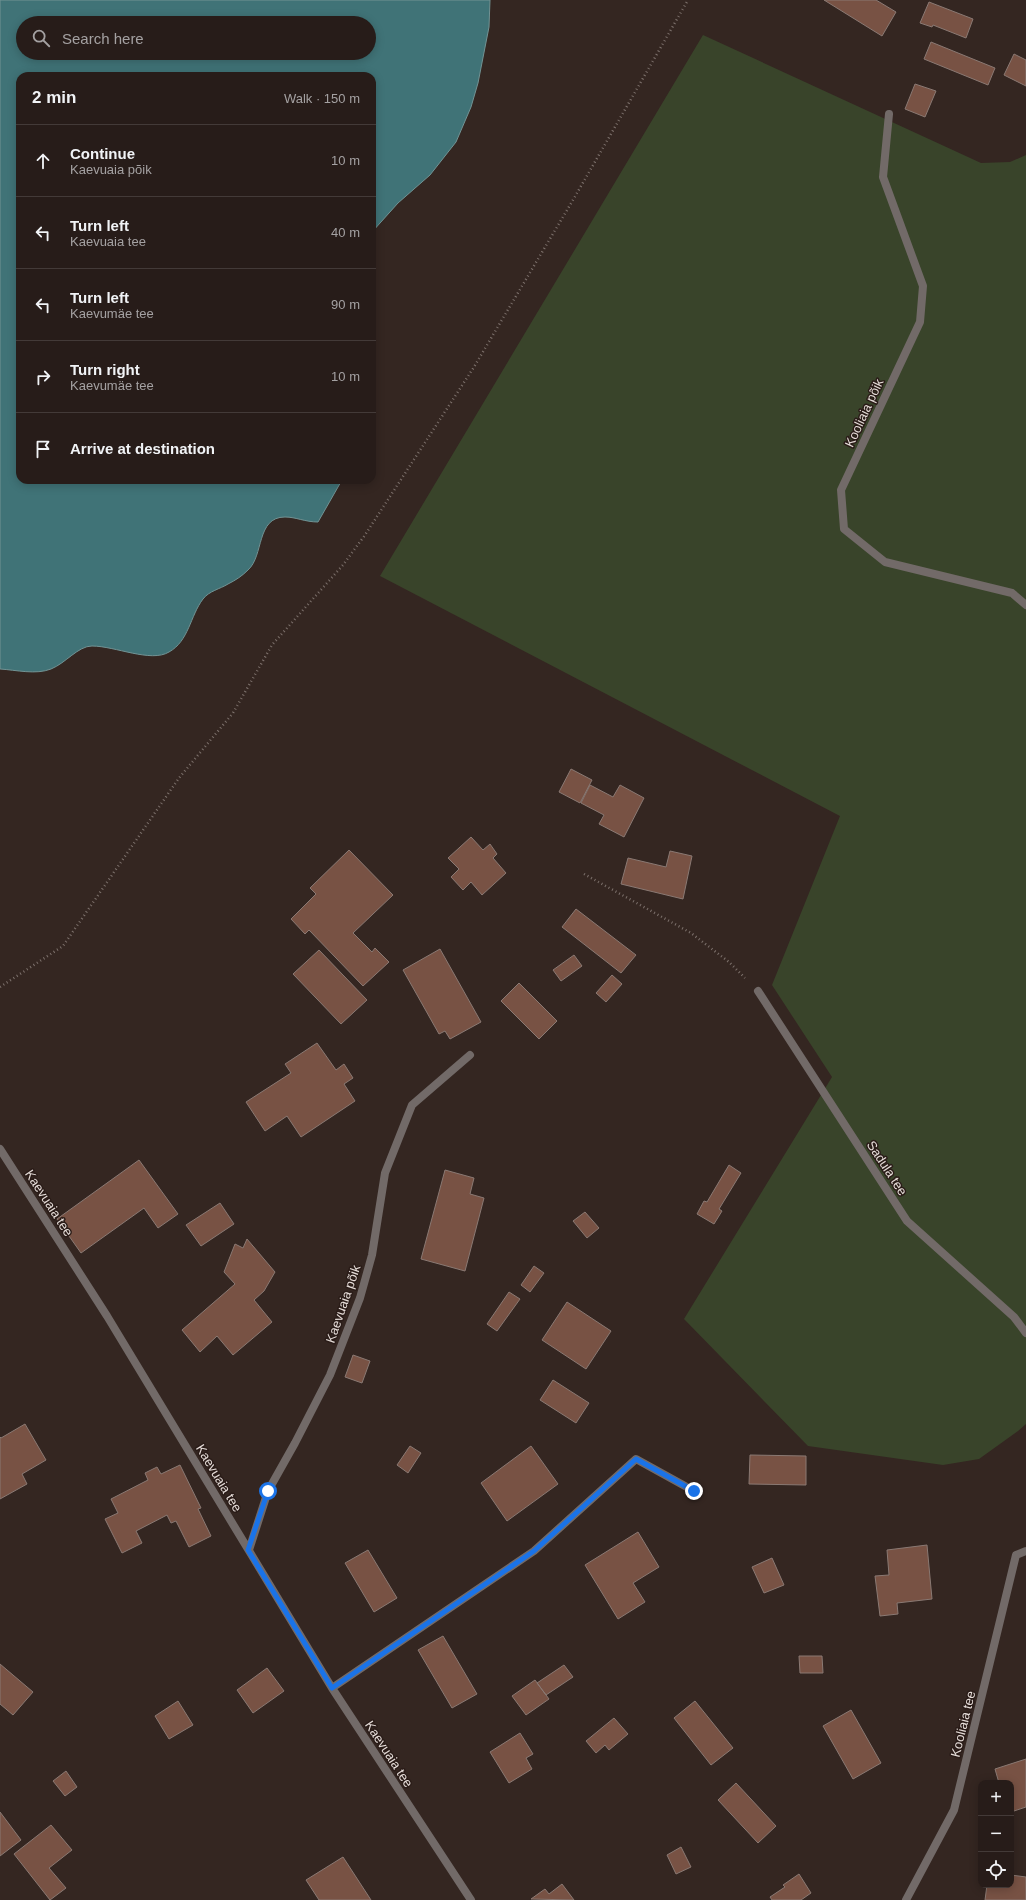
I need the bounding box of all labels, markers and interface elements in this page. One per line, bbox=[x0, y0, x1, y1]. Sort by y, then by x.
search box bbox=[16, 16, 376, 60]
icon: search bbox=[30, 27, 52, 49]
text: Search here bbox=[62, 30, 144, 47]
text: 2 min bbox=[32, 88, 76, 107]
text: Walk · 150 m bbox=[284, 91, 360, 106]
text: Continue bbox=[70, 145, 135, 162]
icon: ahead bbox=[32, 150, 54, 172]
text: 10 m bbox=[331, 153, 360, 168]
text: Kaevuaia põik bbox=[70, 162, 152, 177]
text: Turn left bbox=[70, 217, 129, 234]
icon: left bbox=[32, 222, 54, 244]
text: 40 m bbox=[331, 225, 360, 240]
text: Kaevuaia tee bbox=[70, 234, 146, 249]
text: Turn left bbox=[70, 289, 129, 306]
icon: left bbox=[32, 294, 54, 316]
text: 90 m bbox=[331, 297, 360, 312]
text: Kaevumäe tee bbox=[70, 306, 154, 321]
text: Turn right bbox=[70, 361, 140, 378]
icon: right bbox=[32, 366, 54, 388]
text: 10 m bbox=[331, 369, 360, 384]
street label: Kooliaia põik bbox=[842, 376, 887, 450]
text: Kaevumäe tee bbox=[70, 378, 154, 393]
icon: arrive bbox=[32, 438, 54, 460]
text: Arrive at destination bbox=[70, 440, 215, 457]
street label: Sadula tee bbox=[864, 1138, 910, 1198]
street label: Kaevuaia tee bbox=[22, 1167, 76, 1239]
street label: Kaevuaia põik bbox=[323, 1262, 364, 1345]
street label: Kaevuaia tee bbox=[193, 1442, 245, 1514]
route start bbox=[259, 1482, 277, 1500]
route end bbox=[685, 1482, 703, 1500]
street label: Kooliaia tee bbox=[948, 1689, 978, 1759]
street label: Kaevuaia tee bbox=[362, 1718, 416, 1790]
map controls bbox=[978, 1780, 1014, 1888]
button: + bbox=[978, 1780, 1014, 1816]
button: − bbox=[978, 1816, 1014, 1852]
button: locate bbox=[978, 1852, 1014, 1888]

